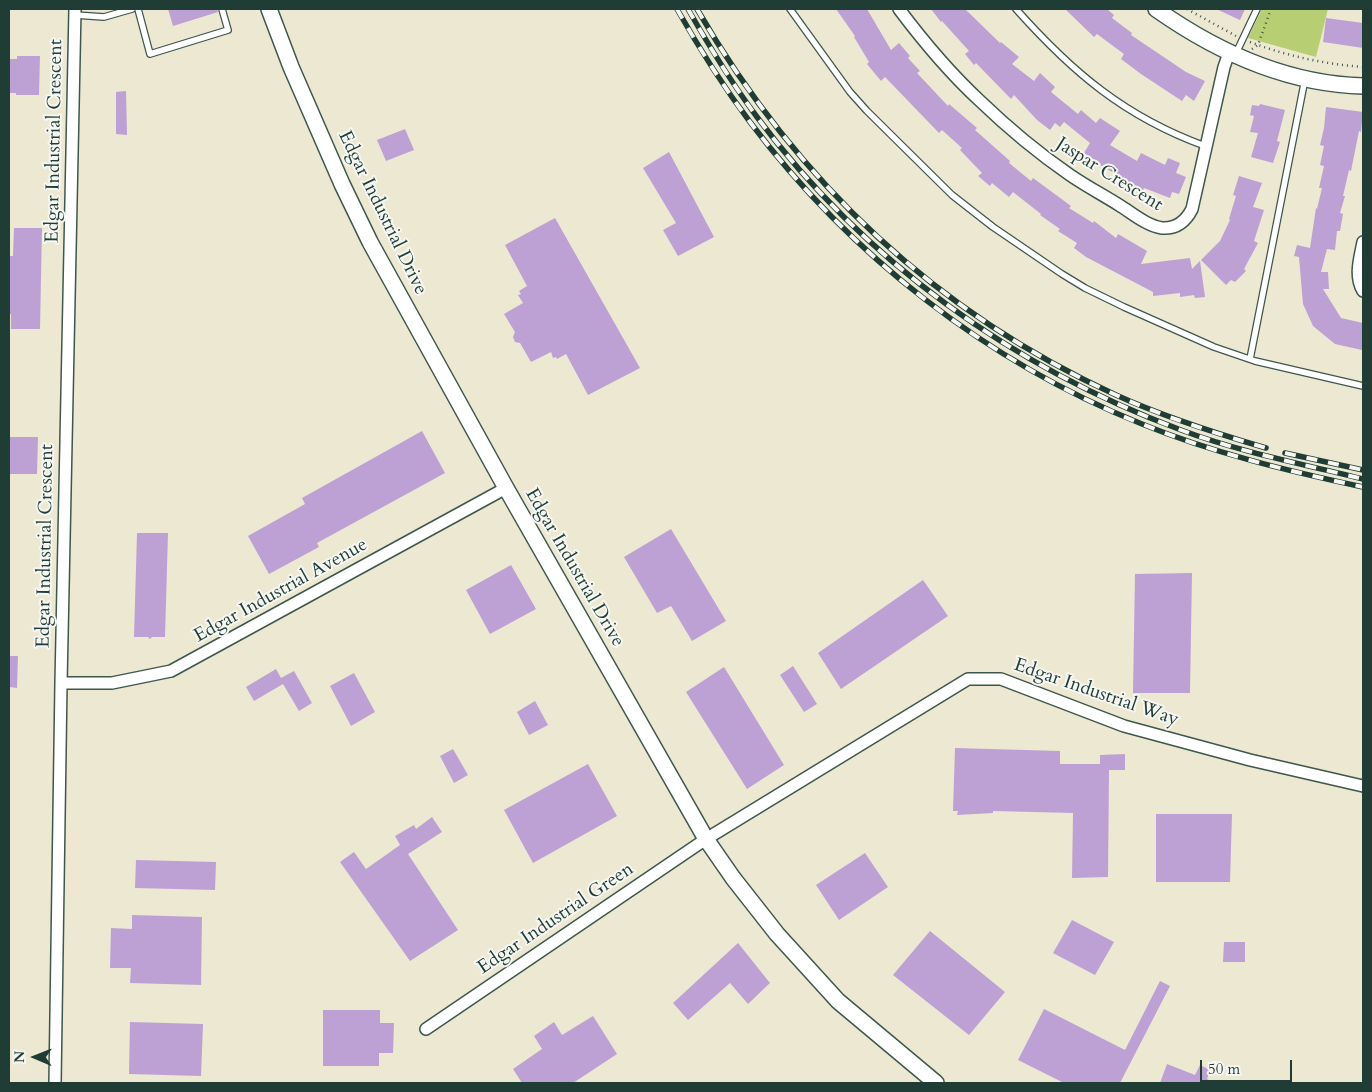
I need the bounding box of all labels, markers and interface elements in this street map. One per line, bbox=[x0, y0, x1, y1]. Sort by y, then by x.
street label: Edgar Industrial Crescent bbox=[42, 39, 68, 243]
street label: Edgar Industrial Drive bbox=[332, 127, 432, 299]
street label: Jaspar Crescent bbox=[1051, 133, 1167, 217]
street label: Edgar Industrial Crescent bbox=[33, 444, 59, 648]
street label: Edgar Industrial Drive bbox=[519, 485, 629, 651]
street label: Edgar Industrial Avenue bbox=[190, 534, 372, 648]
street label: Edgar Industrial Way bbox=[1011, 654, 1181, 732]
street label: Edgar Industrial Green bbox=[474, 858, 638, 980]
north arrow bbox=[10, 1032, 60, 1082]
text: N bbox=[10, 1050, 29, 1063]
scale bar bbox=[1202, 1050, 1294, 1082]
text: 50 m bbox=[1208, 1059, 1240, 1079]

